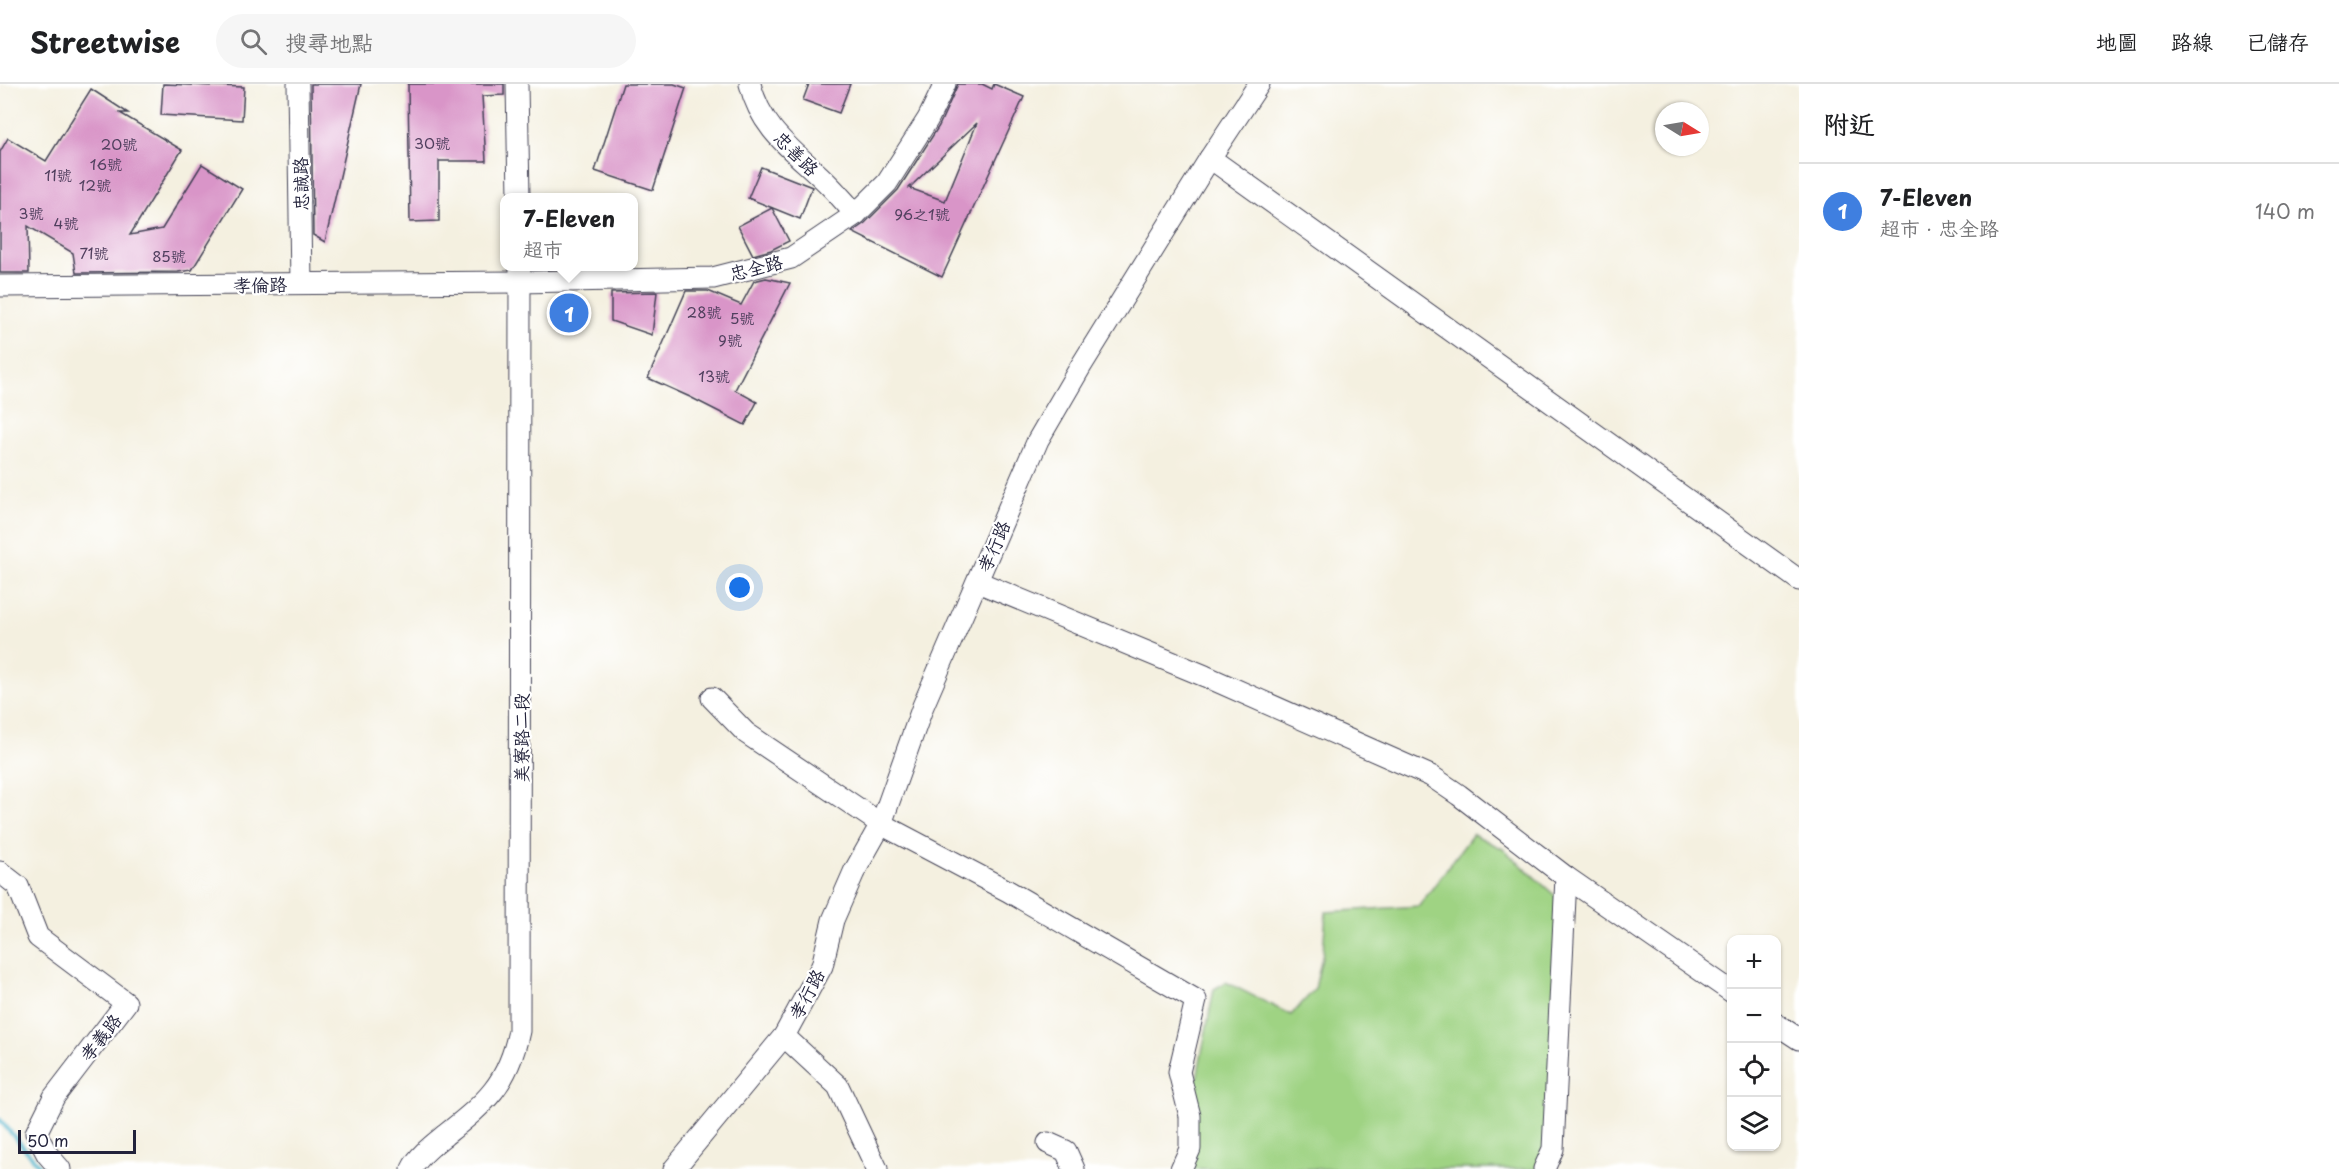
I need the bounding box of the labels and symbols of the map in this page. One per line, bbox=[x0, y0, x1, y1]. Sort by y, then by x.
north arrow bbox=[1655, 102, 1709, 156]
street label: 忠善路 bbox=[768, 124, 826, 182]
house number: 30號 bbox=[414, 131, 450, 154]
house number: 20號 bbox=[101, 132, 137, 155]
house number: 16號 bbox=[90, 152, 122, 175]
street label: 忠誠路 bbox=[286, 157, 314, 211]
house number: 11號 bbox=[44, 163, 72, 186]
house number: 12號 bbox=[79, 173, 111, 196]
house number: 3號 bbox=[19, 201, 43, 224]
house number: 96之1號 bbox=[894, 202, 950, 225]
house number: 4號 bbox=[54, 211, 78, 234]
house number: 71號 bbox=[79, 241, 109, 264]
house number: 85號 bbox=[152, 244, 186, 267]
street label: 忠全路 bbox=[727, 247, 785, 287]
street label: 孝倫路 bbox=[233, 270, 287, 298]
pin: 1 bbox=[550, 290, 588, 336]
house number: 28號 bbox=[687, 300, 721, 323]
house number: 5號 bbox=[730, 306, 754, 329]
house number: 9號 bbox=[718, 328, 742, 351]
house number: 13號 bbox=[698, 364, 730, 387]
street label: 孝行路 bbox=[970, 516, 1016, 576]
your location bbox=[725, 573, 754, 602]
street label: 美寮路二段 bbox=[507, 693, 534, 783]
street label: 孝行路 bbox=[781, 964, 831, 1024]
street label: 孝義路 bbox=[73, 1007, 127, 1067]
scale bar bbox=[18, 1127, 136, 1154]

